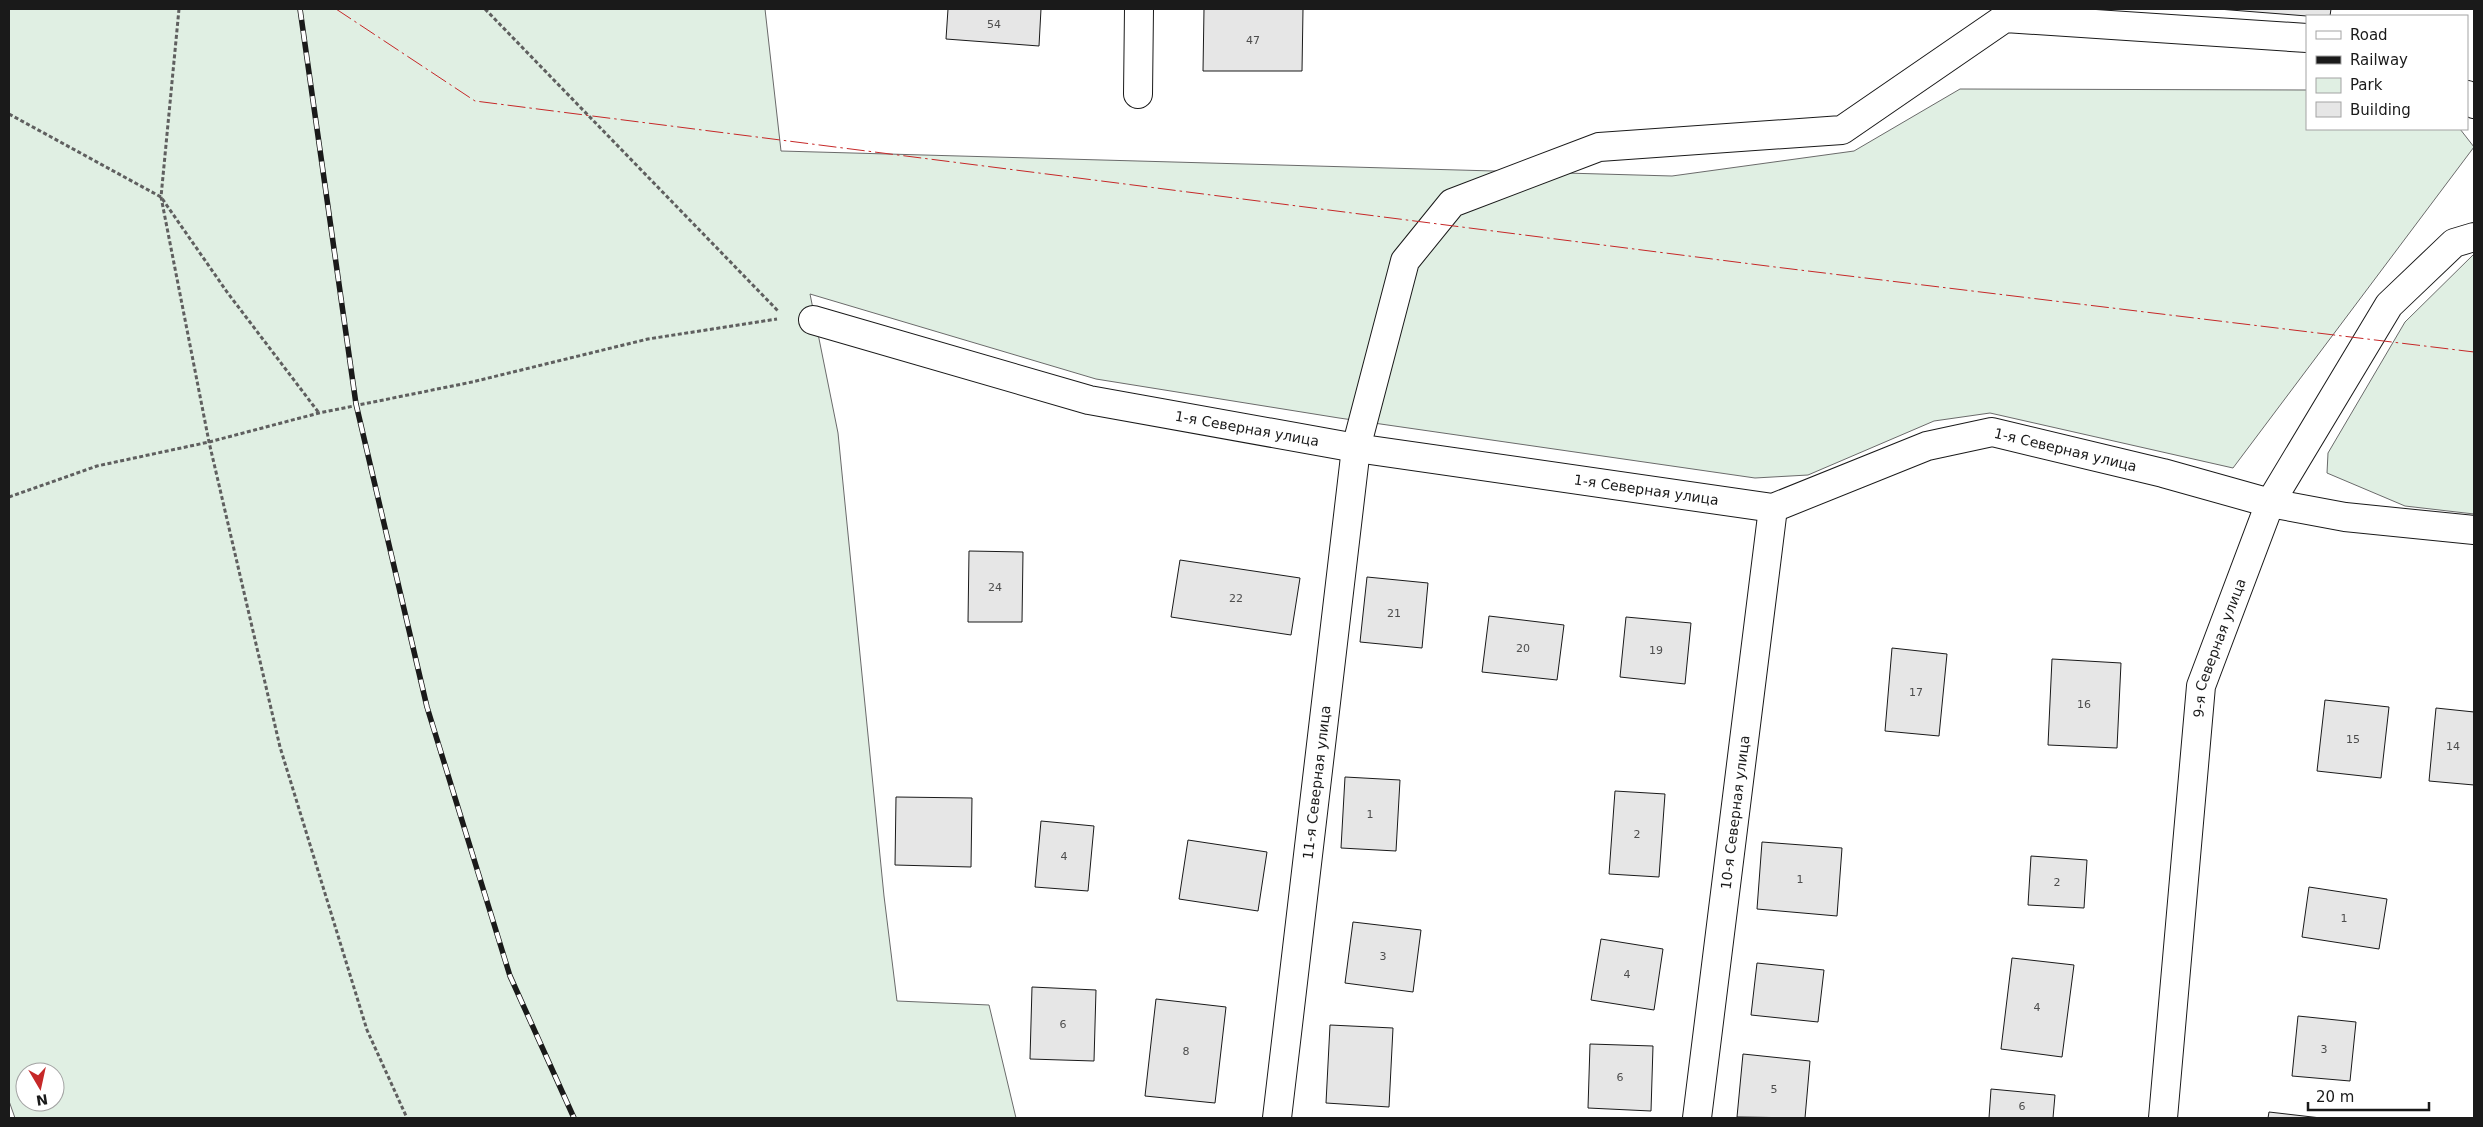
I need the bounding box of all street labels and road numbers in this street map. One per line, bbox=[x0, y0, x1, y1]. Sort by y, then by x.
street label: 1-я Северная улица bbox=[1174, 408, 1320, 449]
street label: 1-я Северная улица bbox=[1993, 425, 2138, 474]
street label: 1-я Северная улица bbox=[1573, 471, 1720, 508]
street label: 9-я Северная улица bbox=[2190, 576, 2249, 718]
street label: 11-я Северная улица bbox=[1300, 704, 1334, 860]
street label: 10-я Северная улица bbox=[1718, 734, 1753, 890]

